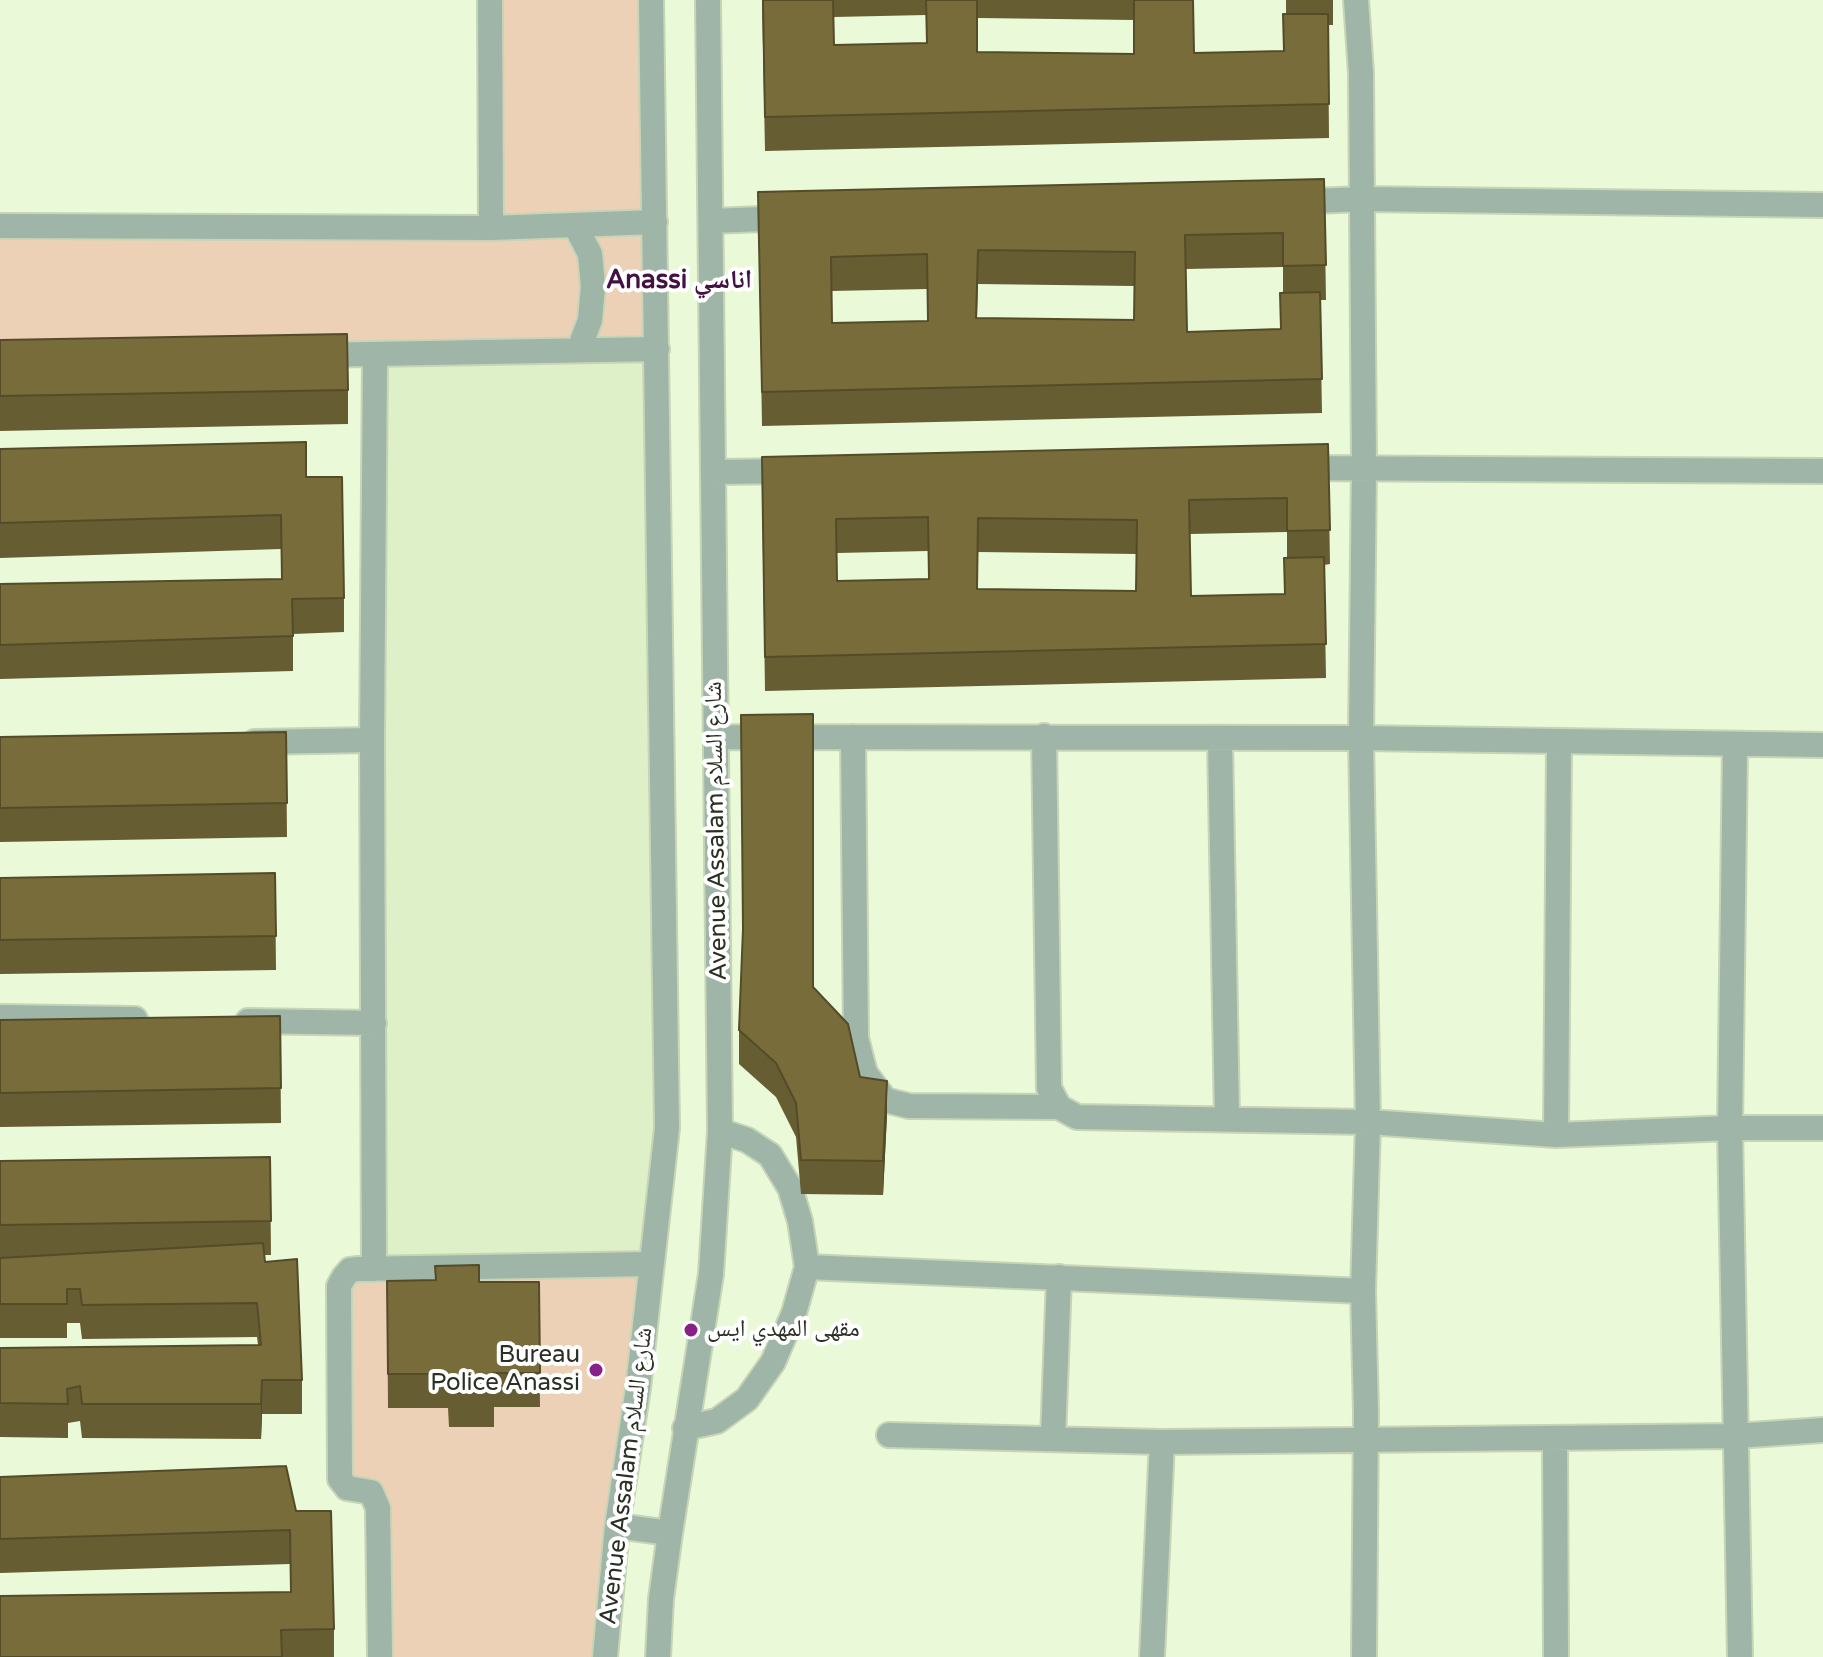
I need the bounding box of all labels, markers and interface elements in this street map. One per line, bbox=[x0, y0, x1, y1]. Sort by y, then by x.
district label: Anassi اناسي bbox=[606, 265, 752, 297]
street label: Avenue Assalam شارع السلام bbox=[700, 681, 734, 981]
place label: مقهى المهدي ايس bbox=[707, 1316, 860, 1344]
marker: مقهى المهدي ايس bbox=[682, 1321, 700, 1339]
street label: Avenue Assalam شارع السلام bbox=[594, 1326, 660, 1626]
place label: Bureau Police Anassi bbox=[430, 1342, 580, 1398]
marker: Bureau Police Anassi bbox=[587, 1361, 605, 1379]

